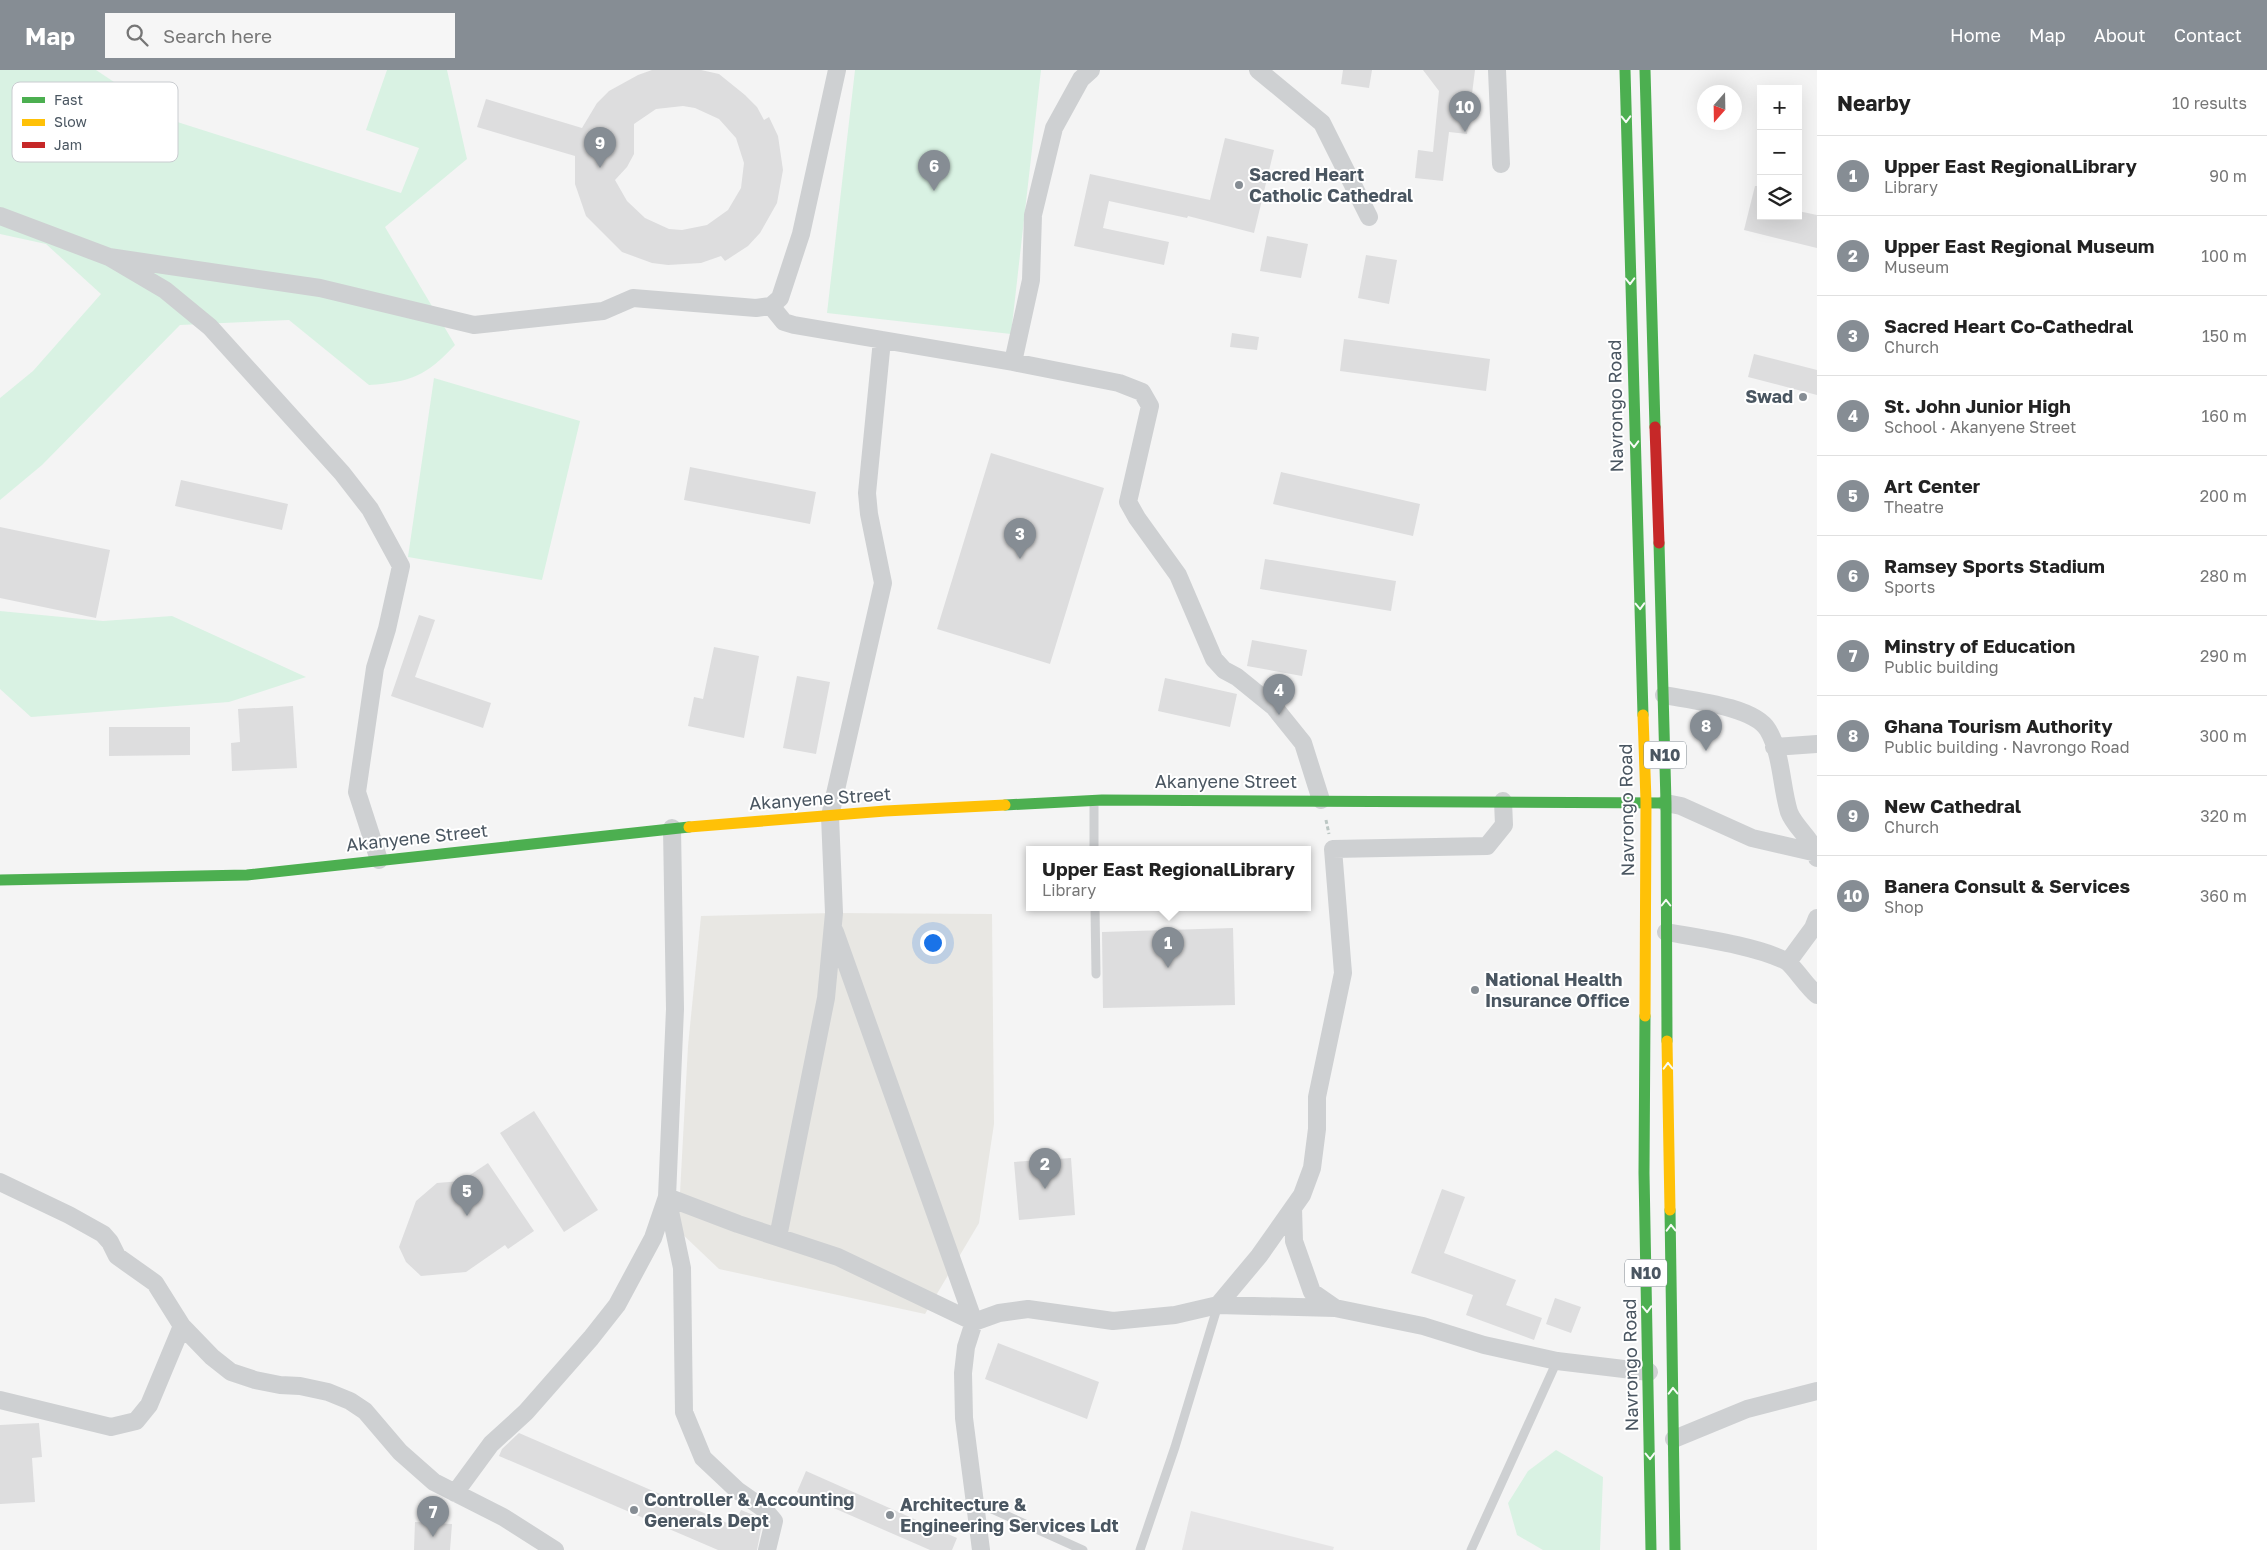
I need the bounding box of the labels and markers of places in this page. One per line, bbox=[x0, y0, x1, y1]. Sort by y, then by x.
pin: 10 bbox=[1449, 91, 1481, 132]
pin: 9 bbox=[584, 127, 616, 168]
pin: 6 bbox=[918, 150, 950, 191]
place label: Sacred Heart Catholic Cathedral bbox=[1249, 163, 1413, 206]
marker: Sacred Heart Catholic Cathedral bbox=[1233, 179, 1245, 191]
place label: Swad bbox=[1745, 385, 1793, 407]
marker: Swad bbox=[1797, 391, 1809, 403]
pin: 3 bbox=[1004, 518, 1036, 559]
pin: 4 bbox=[1263, 674, 1295, 715]
pin: 8 bbox=[1690, 710, 1722, 751]
pin: 1 bbox=[1152, 927, 1184, 968]
place label: National Health Insurance Office bbox=[1485, 968, 1630, 1011]
marker: National Health Insurance Office bbox=[1469, 984, 1481, 996]
pin: 2 bbox=[1029, 1148, 1061, 1189]
pin: 5 bbox=[451, 1175, 483, 1216]
place label: Controller & Accounting Generals Dept bbox=[644, 1488, 854, 1531]
place label: Architecture & Engineering Services Ldt bbox=[900, 1493, 1119, 1536]
pin: 7 bbox=[417, 1496, 449, 1537]
marker: Controller & Accounting Generals Dept bbox=[628, 1504, 640, 1516]
marker: Architecture & Engineering Services Ldt bbox=[884, 1509, 896, 1521]

